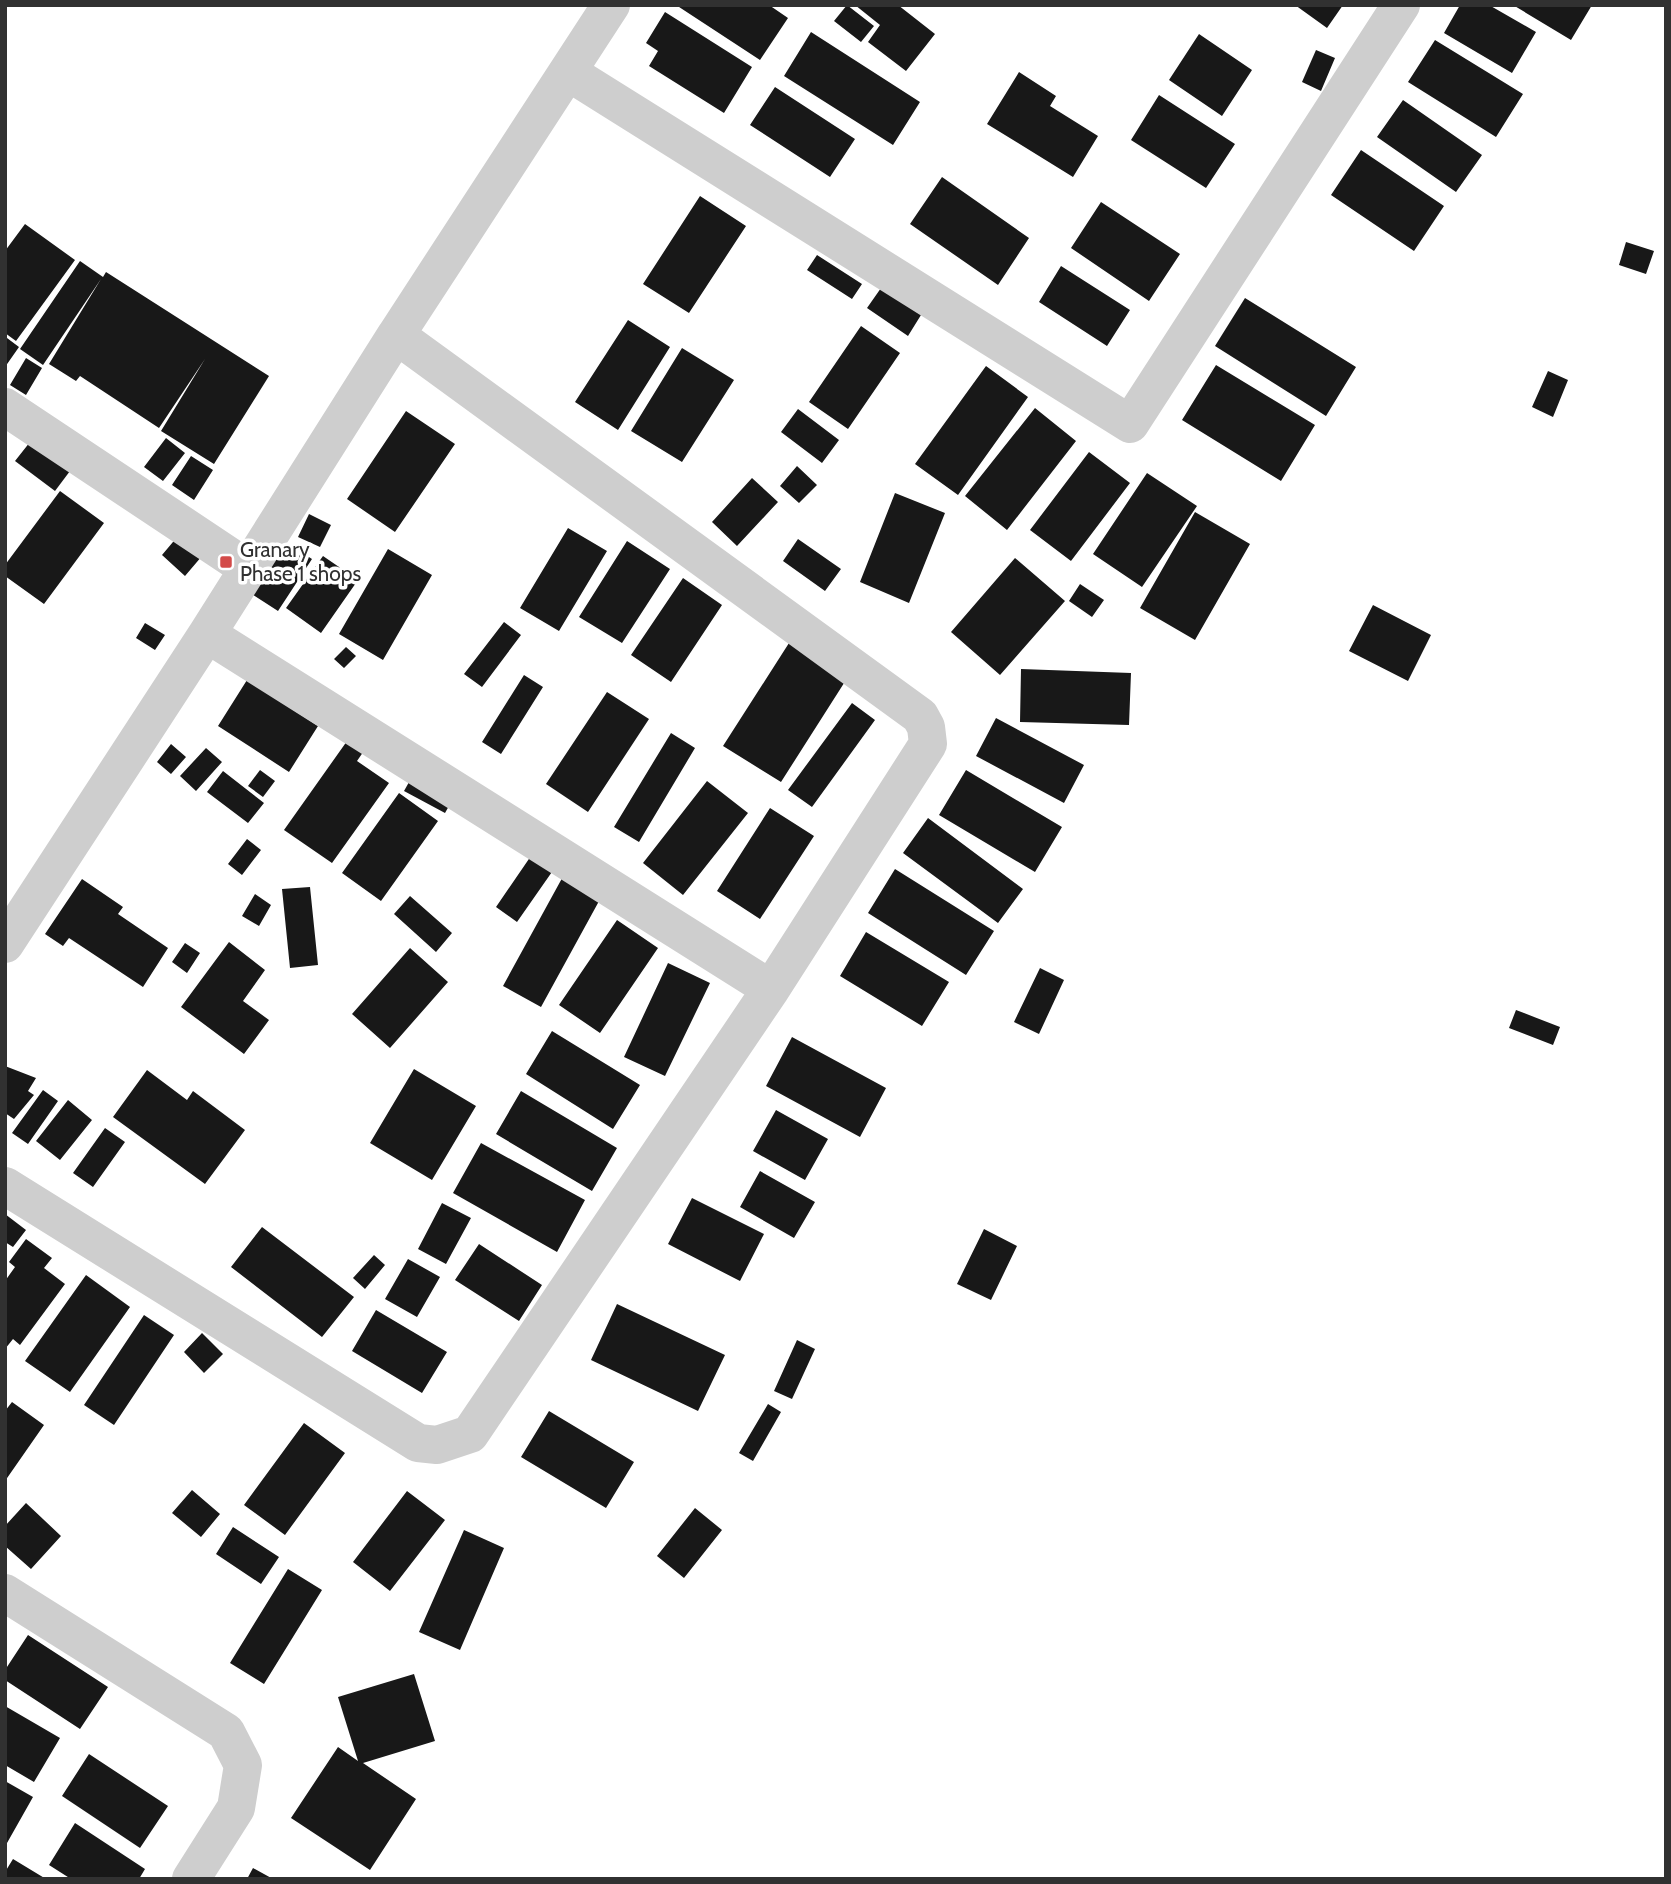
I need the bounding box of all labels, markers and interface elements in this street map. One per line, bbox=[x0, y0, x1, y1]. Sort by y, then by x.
place label: Granary Phase 1 shops bbox=[240, 537, 361, 586]
marker: Granary Phase 1 shops bbox=[218, 554, 234, 570]

